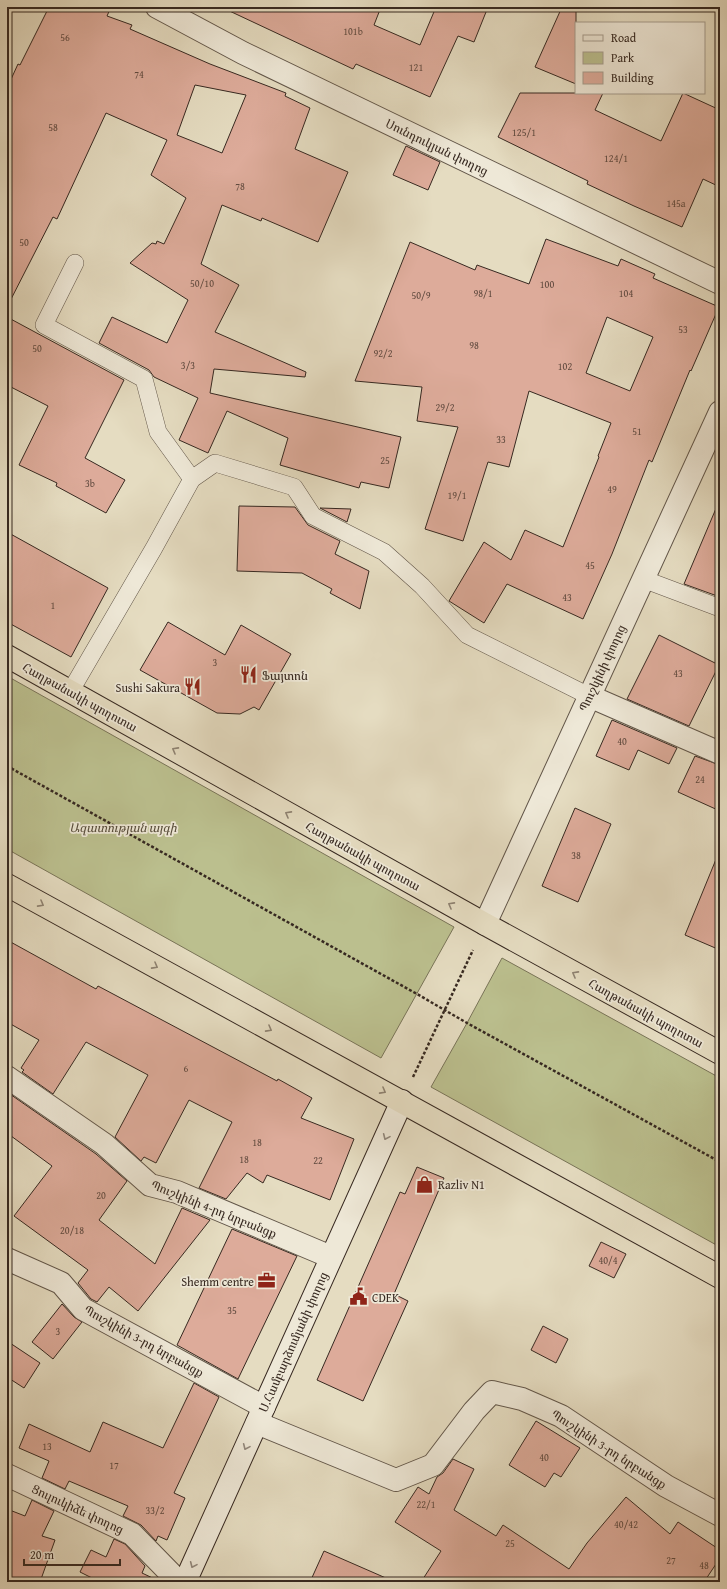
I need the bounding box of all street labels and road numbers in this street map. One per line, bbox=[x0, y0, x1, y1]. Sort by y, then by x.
street label: Սունդուկյան փողոց bbox=[383, 115, 491, 179]
street label: Պուշկինի փողոց bbox=[574, 622, 630, 714]
street label: Հաղթանակի պողոտա bbox=[20, 658, 141, 736]
street label: Հաղթանակի պողոտա bbox=[303, 817, 424, 895]
street label: Հաղթանակի պողոտա bbox=[586, 974, 707, 1052]
street label: Պուշկինի 4-րդ նրբանցք bbox=[148, 1176, 280, 1242]
street label: Ս.Համբարձումյանի փողոց bbox=[254, 1269, 332, 1415]
street label: Պուշկինի 3-րդ նրբանցք bbox=[81, 1301, 207, 1381]
street label: Պուշկինի 3-րդ նրբանցք bbox=[548, 1405, 670, 1493]
street label: Ցուլուկիձե փողոց bbox=[29, 1480, 127, 1538]

